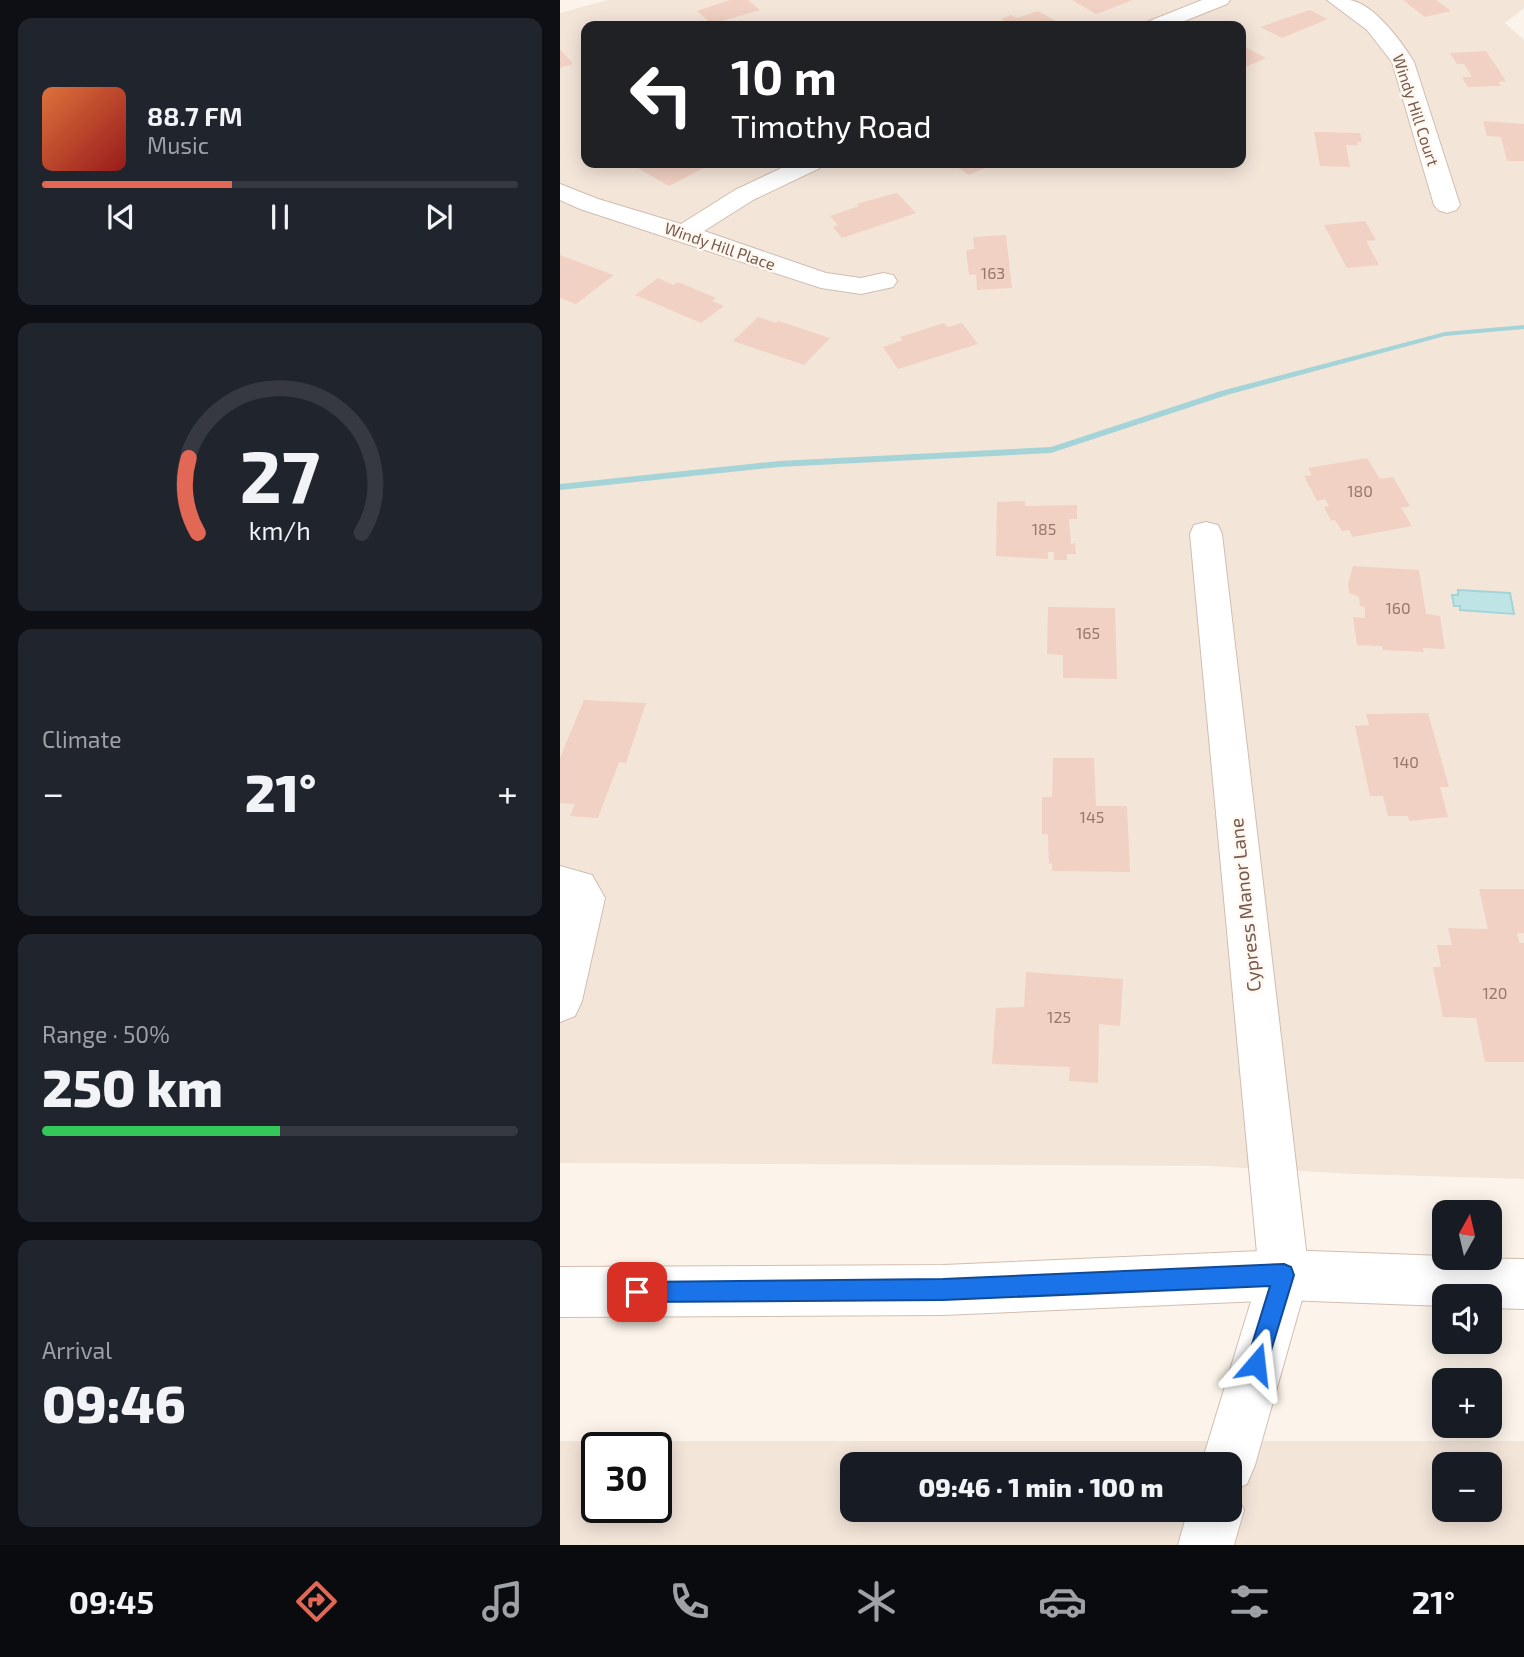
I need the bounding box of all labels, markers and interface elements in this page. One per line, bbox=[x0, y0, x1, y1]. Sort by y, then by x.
text: 10 m bbox=[731, 46, 837, 105]
icon: left bbox=[616, 49, 707, 140]
street label: Windy Hill Court bbox=[1389, 52, 1444, 168]
text: 88.7 FM bbox=[147, 100, 243, 131]
text: Timothy Road bbox=[731, 106, 932, 144]
text: Music bbox=[147, 131, 209, 159]
icon: previous bbox=[102, 198, 140, 236]
icon: pause bbox=[261, 198, 299, 236]
icon: next bbox=[420, 198, 458, 236]
street label: Windy Hill Place bbox=[662, 218, 778, 273]
house number: 163 bbox=[981, 263, 1005, 282]
text: 27 bbox=[240, 431, 320, 519]
house number: 180 bbox=[1347, 481, 1373, 500]
text: km/h bbox=[249, 515, 311, 545]
house number: 185 bbox=[1032, 519, 1056, 538]
house number: 160 bbox=[1385, 598, 1411, 617]
house number: 165 bbox=[1076, 623, 1100, 642]
text: Climate bbox=[42, 725, 122, 753]
house number: 140 bbox=[1393, 752, 1419, 771]
text: 21° bbox=[245, 760, 316, 822]
text: − bbox=[42, 769, 64, 815]
text: + bbox=[497, 769, 518, 815]
house number: 145 bbox=[1080, 807, 1104, 826]
street label: Cypress Manor Lane bbox=[1224, 817, 1265, 993]
house number: 120 bbox=[1482, 983, 1508, 1002]
house number: 125 bbox=[1047, 1007, 1071, 1026]
text: Range · 50% bbox=[42, 1020, 170, 1048]
text: 250 km bbox=[42, 1055, 223, 1117]
north arrow bbox=[1432, 1200, 1502, 1270]
map controls bbox=[1432, 1200, 1502, 1522]
pin bbox=[607, 1262, 667, 1322]
icon: arrive bbox=[618, 1273, 656, 1311]
button: sound bbox=[1432, 1284, 1502, 1354]
position arrow bbox=[1219, 1327, 1293, 1401]
text: Arrival bbox=[42, 1336, 112, 1364]
button: + bbox=[1432, 1368, 1502, 1438]
text: 09:46 bbox=[42, 1371, 186, 1433]
speed limit sign: 30 bbox=[581, 1432, 672, 1523]
button: − bbox=[1432, 1452, 1502, 1522]
text: 09:46 · 1 min · 100 m bbox=[919, 1471, 1163, 1502]
icon: directions bbox=[292, 1577, 341, 1626]
icon: music bbox=[478, 1577, 527, 1626]
icon: phone bbox=[665, 1577, 714, 1626]
icon: climate bbox=[852, 1577, 901, 1626]
icon: car bbox=[1038, 1577, 1087, 1626]
icon: filters bbox=[1225, 1577, 1274, 1626]
text: 09:45 bbox=[69, 1582, 154, 1620]
text: 21° bbox=[1412, 1582, 1455, 1620]

